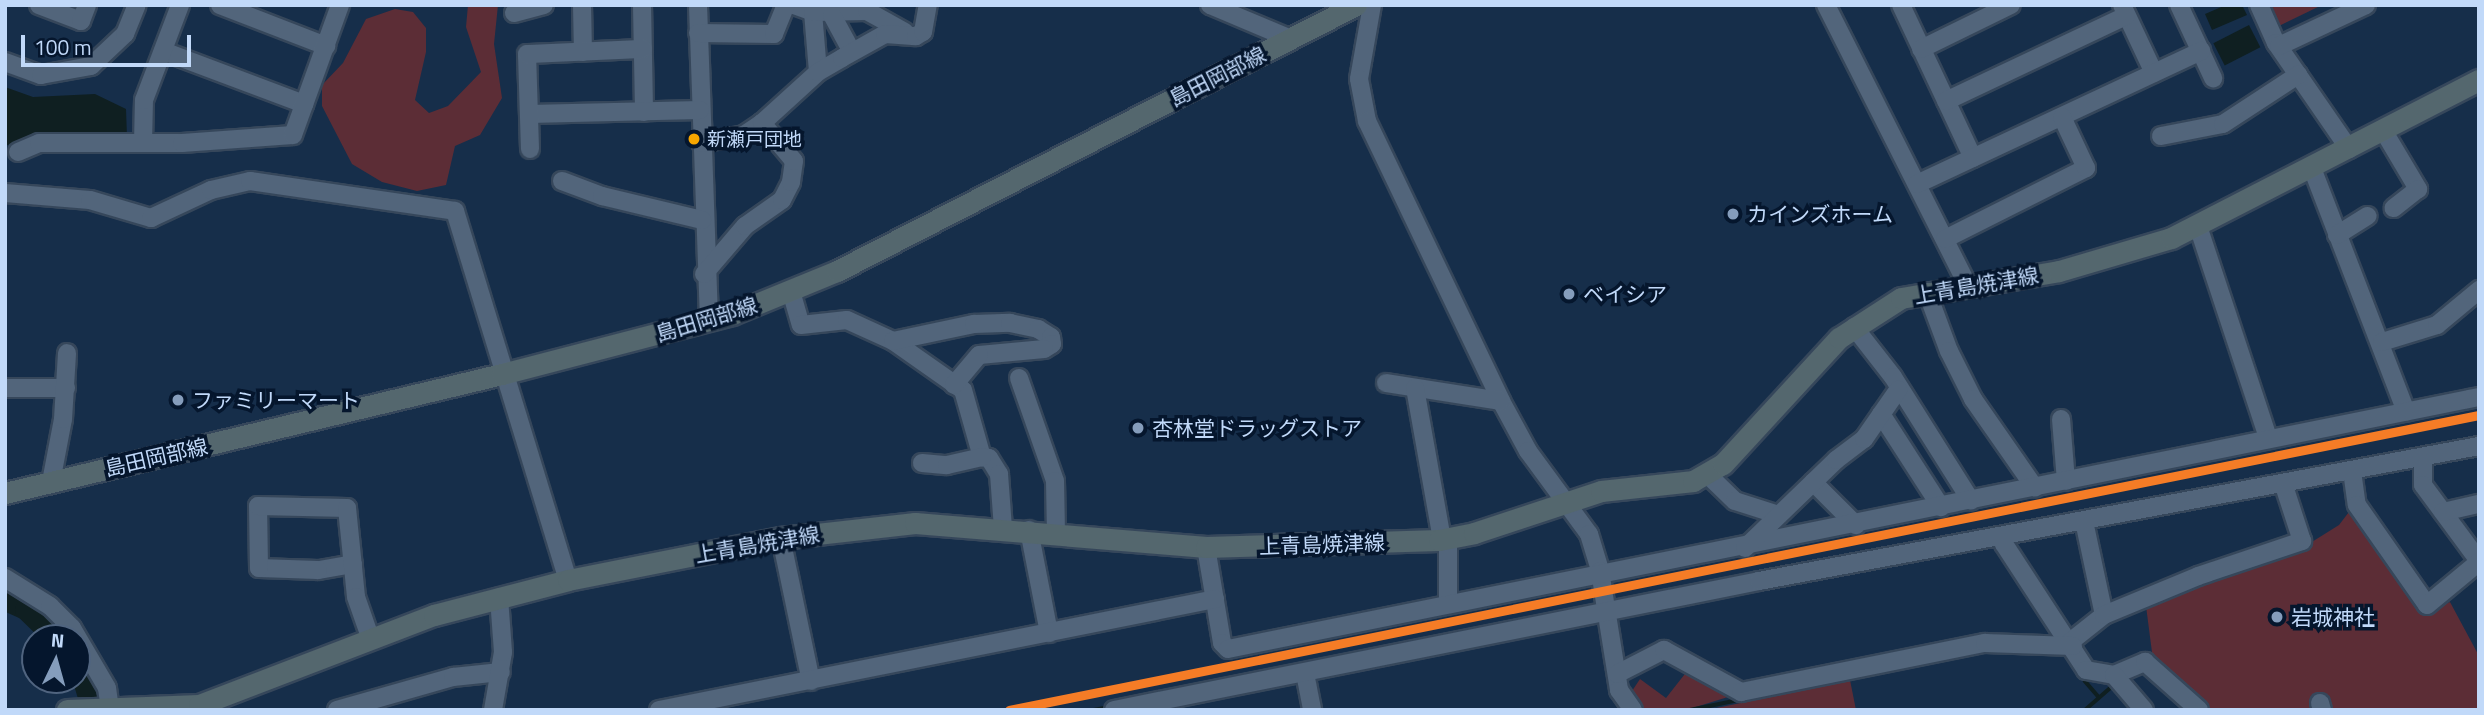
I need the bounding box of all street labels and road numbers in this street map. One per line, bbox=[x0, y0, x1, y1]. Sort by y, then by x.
street label: 島田岡部線 bbox=[1165, 41, 1269, 111]
street label: 上青島焼津線 bbox=[1912, 262, 2040, 308]
street label: 島田岡部線 bbox=[652, 292, 760, 346]
street label: 島田岡部線 bbox=[102, 433, 210, 481]
street label: 上青島焼津線 bbox=[693, 521, 821, 567]
street label: 上青島焼津線 bbox=[1259, 529, 1385, 559]

